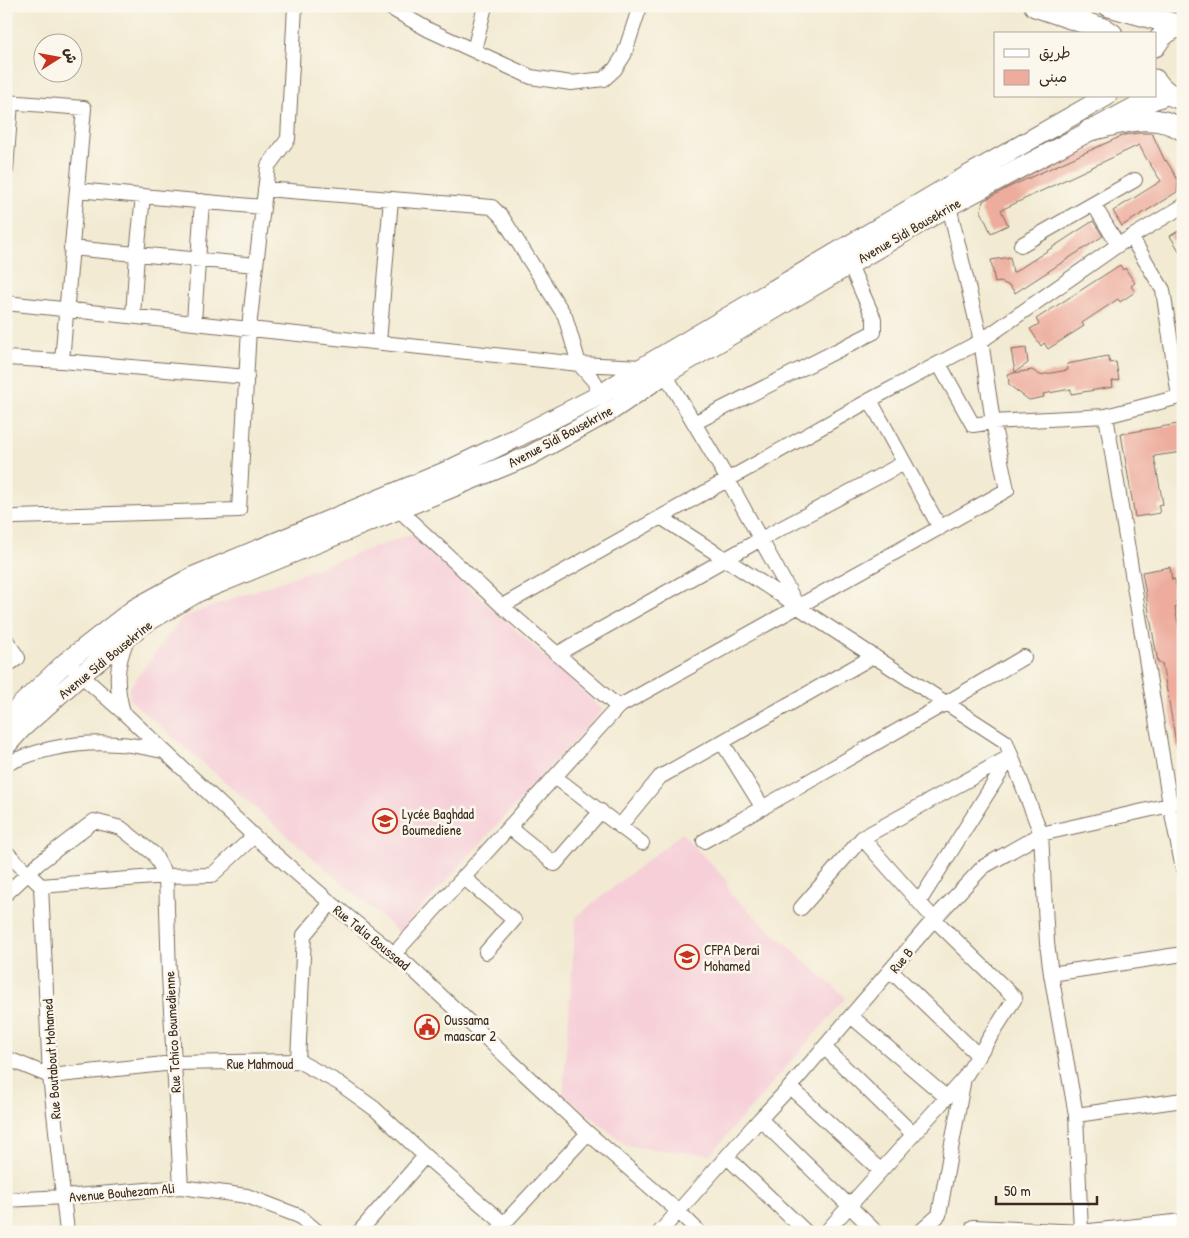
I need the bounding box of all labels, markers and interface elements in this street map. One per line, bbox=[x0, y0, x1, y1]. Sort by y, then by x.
north arrow bbox=[32, 32, 82, 82]
legend bbox=[994, 32, 1156, 98]
text: طريق bbox=[1039, 42, 1071, 63]
text: ش bbox=[60, 46, 82, 65]
text: مبنى bbox=[1039, 66, 1067, 87]
street label: Avenue Sidi Bousekrine bbox=[854, 193, 964, 267]
street label: Avenue Sidi Bousekrine bbox=[504, 400, 616, 472]
street label: Avenue Sidi Bousekrine bbox=[54, 615, 156, 703]
place label: Lycée Baghdad Boumediene bbox=[402, 804, 475, 839]
school or university icon: Lycée Baghdad Boumediene bbox=[372, 808, 398, 834]
street label: Rue Talia Boussaad bbox=[330, 900, 415, 974]
place label: CFPA Derai Mohamed bbox=[704, 940, 760, 975]
street label: Rue B bbox=[885, 943, 917, 977]
school or university icon: CFPA Derai Mohamed bbox=[674, 944, 700, 970]
street label: Rue Tchico Boumedienne bbox=[159, 970, 185, 1093]
street label: Rue Boutabout Mohamed bbox=[37, 998, 65, 1120]
place label: Oussama maascar 2 bbox=[444, 1010, 496, 1045]
public building icon: Oussama maascar 2 bbox=[414, 1014, 440, 1040]
street label: Rue Mahmoud bbox=[227, 1054, 294, 1073]
scale bar bbox=[996, 1173, 1098, 1205]
street label: Avenue Bouhezam Ali bbox=[68, 1178, 176, 1206]
text: 50 m bbox=[1004, 1180, 1031, 1201]

